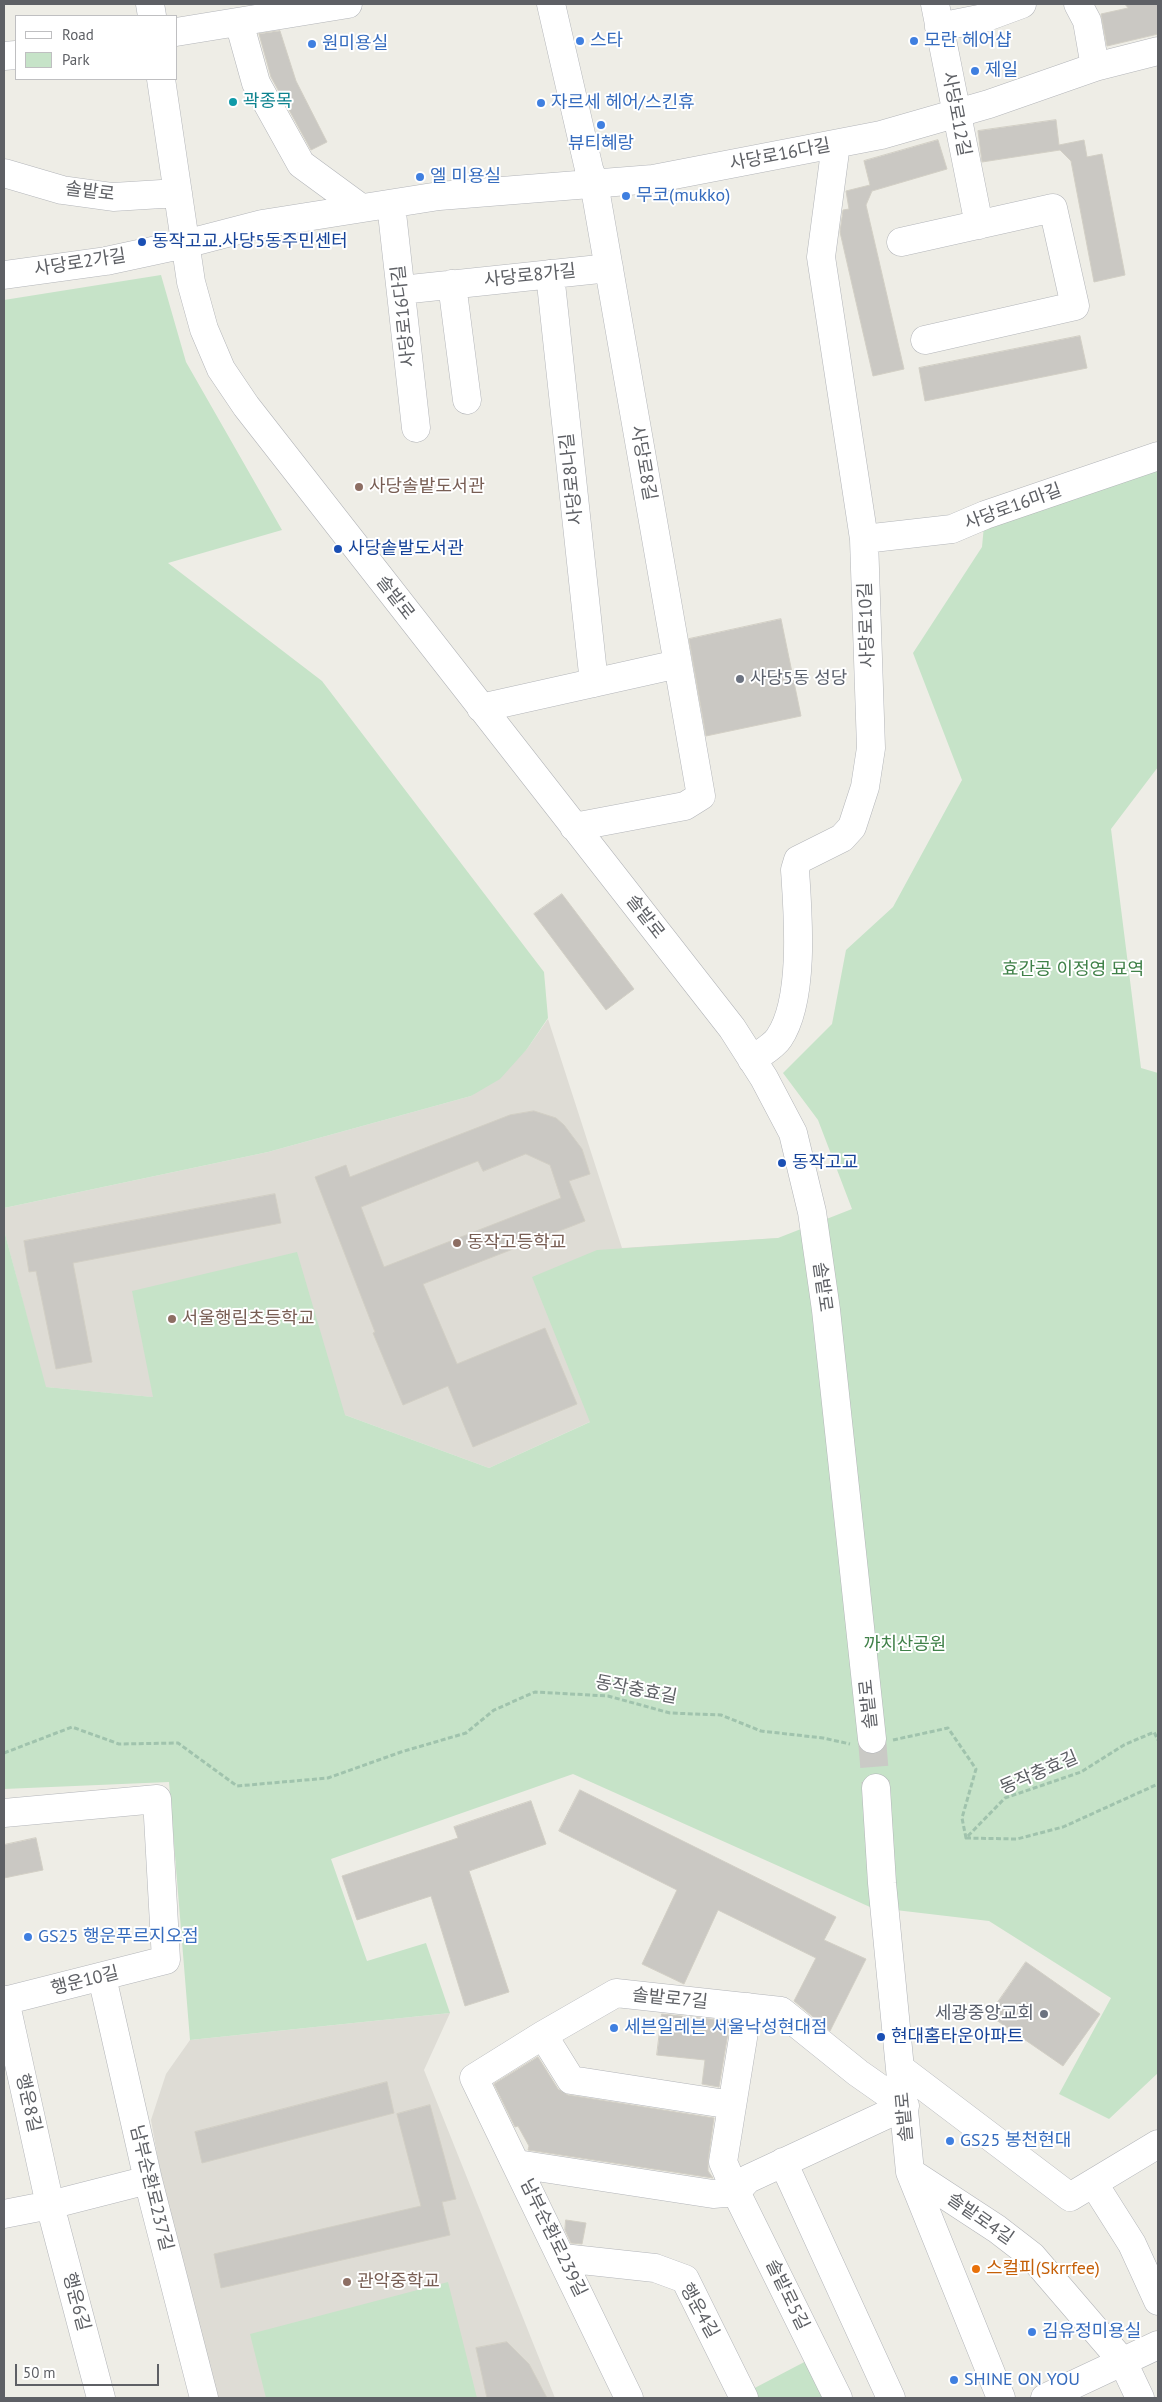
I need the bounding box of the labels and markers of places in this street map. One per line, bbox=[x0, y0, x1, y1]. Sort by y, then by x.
place label: 스타 bbox=[590, 30, 623, 52]
place label: 모란 헤어샵 bbox=[924, 30, 1012, 52]
place label: 원미용실 bbox=[322, 33, 388, 55]
marker: 스타 bbox=[574, 35, 586, 47]
marker: 모란 헤어샵 bbox=[908, 35, 920, 47]
marker: 원미용실 bbox=[306, 38, 318, 50]
place label: 제일 bbox=[985, 60, 1018, 82]
marker: 제일 bbox=[969, 65, 981, 77]
place label: 곽종목 bbox=[243, 91, 293, 113]
place label: 자르세 헤어/스킨휴 bbox=[551, 92, 695, 114]
marker: 곽종목 bbox=[227, 96, 239, 108]
marker: 자르세 헤어/스킨휴 bbox=[535, 97, 547, 109]
marker: 뷰티혜랑 bbox=[595, 119, 607, 131]
place label: 뷰티혜랑 bbox=[568, 133, 634, 155]
place label: 엘 미용실 bbox=[430, 166, 501, 188]
marker: 엘 미용실 bbox=[414, 171, 426, 183]
place label: 무코(mukko) bbox=[636, 185, 730, 207]
marker: 무코(mukko) bbox=[620, 190, 632, 202]
place label: 동작고교.사당5동주민센터 bbox=[152, 231, 348, 253]
marker: 동작고교.사당5동주민센터 bbox=[136, 236, 148, 248]
place label: 사당솔밭도서관 bbox=[369, 476, 485, 498]
marker: 사당솔밭도서관 bbox=[353, 481, 365, 493]
place label: 사당솥발도서관 bbox=[348, 538, 464, 560]
marker: 사당솥발도서관 bbox=[332, 543, 344, 555]
place label: 사당5동 성당 bbox=[750, 668, 847, 690]
marker: 사당5동 성당 bbox=[734, 673, 746, 685]
place label: 동작고교 bbox=[792, 1152, 858, 1174]
marker: 동작고교 bbox=[776, 1157, 788, 1169]
place label: 동작고등학교 bbox=[467, 1232, 566, 1254]
marker: 동작고등학교 bbox=[451, 1237, 463, 1249]
place label: 서울행림초등학교 bbox=[182, 1308, 314, 1330]
marker: 서울행림초등학교 bbox=[166, 1313, 178, 1325]
place label: GS25 행운푸르지오점 bbox=[38, 1926, 199, 1948]
marker: GS25 행운푸르지오점 bbox=[22, 1931, 34, 1943]
place label: 세광중앙교회 bbox=[935, 2003, 1034, 2025]
marker: 세광중앙교회 bbox=[1038, 2008, 1050, 2020]
place label: 세븐일레븐 서울낙성현대점 bbox=[624, 2017, 828, 2039]
marker: 세븐일레븐 서울낙성현대점 bbox=[608, 2022, 620, 2034]
place label: 현대홈타운아파트 bbox=[891, 2026, 1023, 2048]
marker: 현대홈타운아파트 bbox=[875, 2031, 887, 2043]
place label: GS25 봉천현대 bbox=[960, 2130, 1071, 2152]
marker: GS25 봉천현대 bbox=[944, 2135, 956, 2147]
place label: 스컬피(Skrrfee) bbox=[986, 2258, 1100, 2280]
marker: 스컬피(Skrrfee) bbox=[970, 2263, 982, 2275]
place label: 관악중학교 bbox=[357, 2271, 440, 2293]
marker: 관악중학교 bbox=[341, 2276, 353, 2288]
place label: 김유정미용실 bbox=[1042, 2321, 1141, 2343]
marker: 김유정미용실 bbox=[1026, 2326, 1038, 2338]
place label: SHINE ON YOU bbox=[964, 2369, 1080, 2391]
marker: SHINE ON YOU bbox=[948, 2374, 960, 2386]

